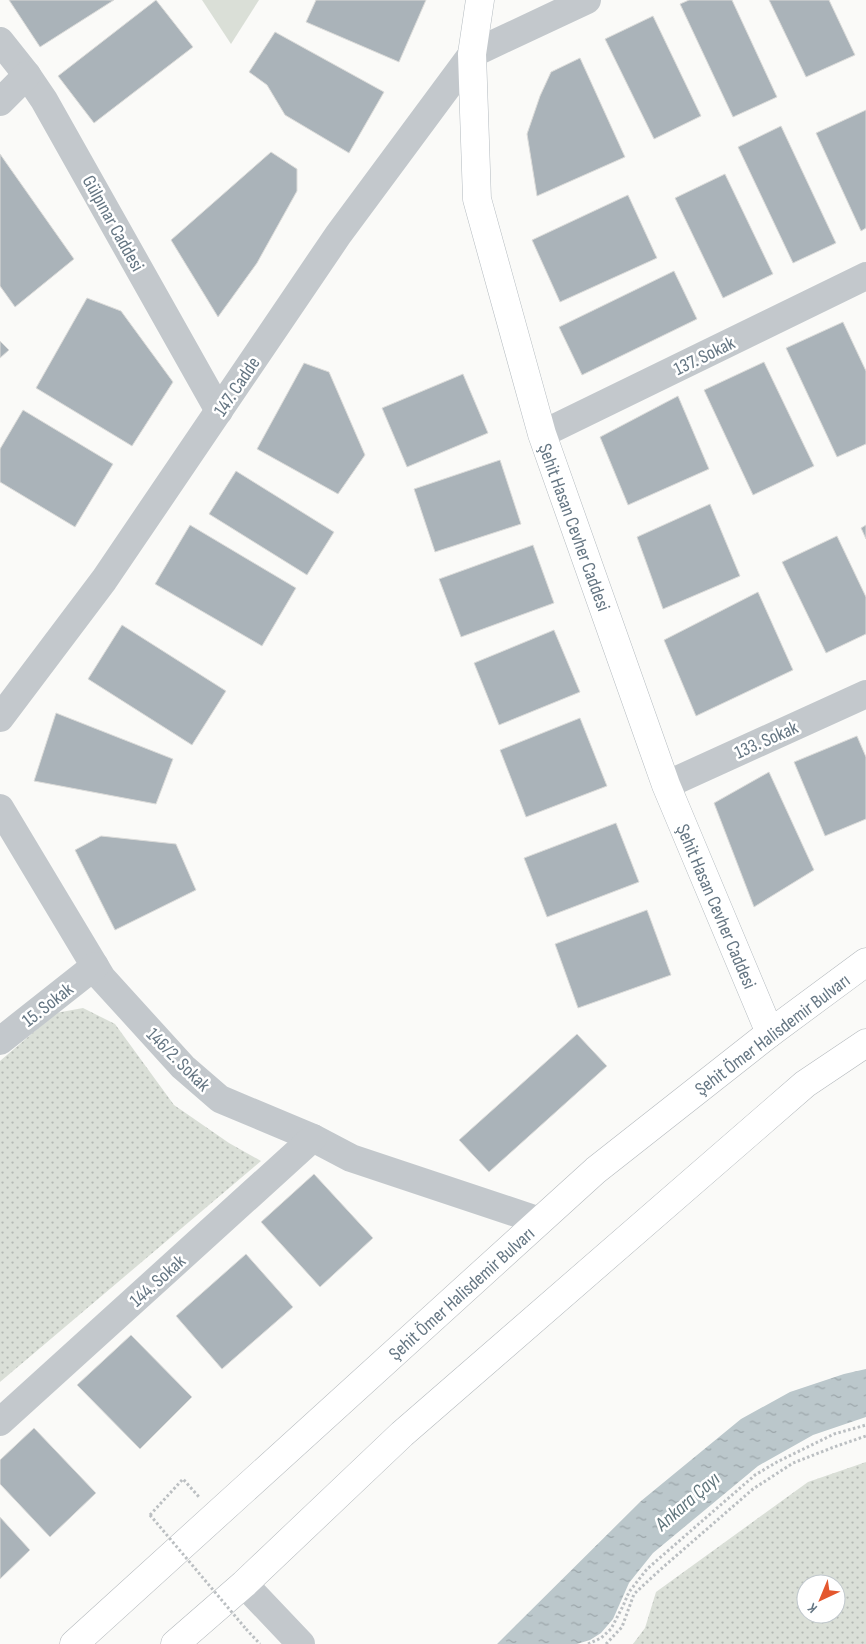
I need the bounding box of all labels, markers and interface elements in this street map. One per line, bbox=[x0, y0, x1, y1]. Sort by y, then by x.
street label: Gülpınar Caddesi bbox=[77, 172, 149, 276]
street label: 137. Sokak bbox=[670, 331, 740, 381]
street label: 147. Cadde bbox=[209, 353, 265, 421]
street label: Şehit Hasan Cevher Caddesi bbox=[533, 441, 615, 614]
street label: 133. Sokak bbox=[731, 716, 803, 765]
street label: Şehit Hasan Cevher Caddesi bbox=[671, 821, 761, 992]
street label: Şehit Ömer Halisdemir Bulvarı bbox=[691, 969, 855, 1101]
street label: 15. Sokak bbox=[18, 978, 79, 1032]
street label: 146/2. Sokak bbox=[141, 1023, 215, 1097]
street label: Şehit Ömer Halisdemir Bulvarı bbox=[384, 1223, 540, 1366]
street label: 144. Sokak bbox=[125, 1250, 191, 1312]
water label: Ankara Çayı bbox=[650, 1467, 725, 1537]
north arrow bbox=[796, 1574, 846, 1624]
text: K bbox=[804, 1599, 821, 1617]

